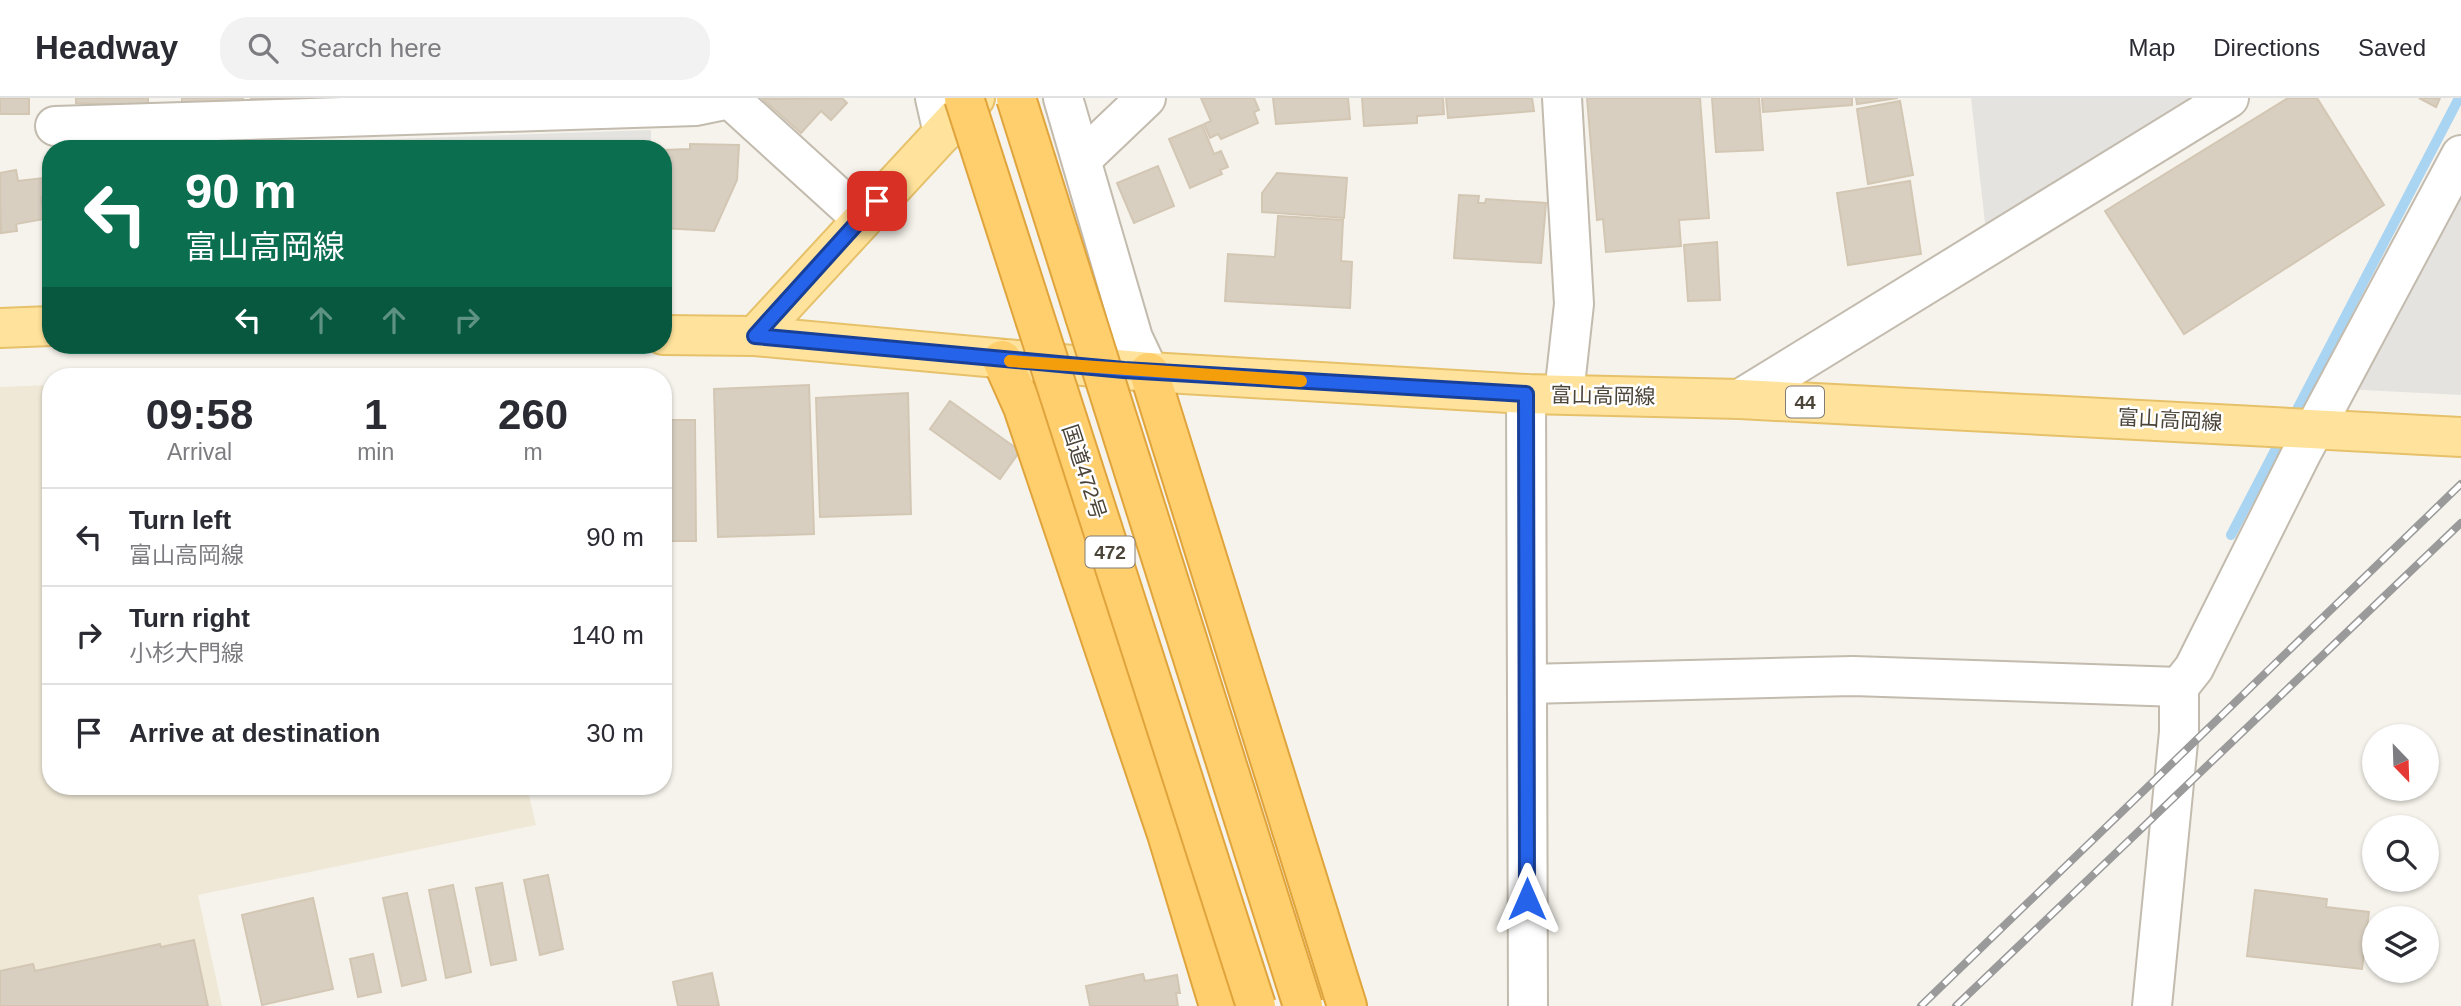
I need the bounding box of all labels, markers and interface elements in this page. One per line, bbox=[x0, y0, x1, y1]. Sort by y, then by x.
search box bbox=[220, 17, 710, 80]
text: Headway bbox=[35, 29, 178, 66]
icon: search bbox=[244, 29, 282, 67]
text: Search here bbox=[300, 33, 442, 63]
text: Map bbox=[2129, 34, 2175, 61]
text: Directions bbox=[2213, 34, 2320, 61]
text: Saved bbox=[2358, 34, 2426, 61]
text: 90 m bbox=[185, 164, 297, 218]
icon: left bbox=[70, 168, 161, 259]
pin bbox=[847, 171, 907, 231]
icon: arrive bbox=[858, 182, 896, 220]
text: 富山高岡線 bbox=[185, 229, 345, 265]
icon: left bbox=[229, 301, 267, 339]
icon: ahead bbox=[302, 301, 340, 339]
icon: ahead bbox=[375, 301, 413, 339]
icon: right bbox=[448, 301, 486, 339]
street label: 富山高岡線 bbox=[1550, 383, 1656, 408]
road number: 44 bbox=[1786, 386, 1824, 418]
text: 09:58 bbox=[146, 391, 253, 438]
text: 1 bbox=[364, 391, 387, 438]
text: 260 bbox=[498, 391, 568, 438]
street label: 富山高岡線 bbox=[2117, 405, 2223, 434]
street label: 国道472号 bbox=[1058, 422, 1111, 522]
text: Arrival bbox=[167, 439, 232, 465]
text: min bbox=[357, 439, 394, 465]
text: m bbox=[524, 439, 543, 465]
text: Turn left bbox=[129, 505, 231, 535]
icon: left bbox=[70, 518, 108, 556]
text: 90 m bbox=[586, 522, 644, 552]
road number: 472 bbox=[1086, 536, 1134, 568]
text: 富山高岡線 bbox=[129, 542, 244, 568]
text: Turn right bbox=[129, 603, 250, 633]
icon: right bbox=[70, 616, 108, 654]
text: 140 m bbox=[572, 620, 644, 650]
text: 小杉大門線 bbox=[129, 640, 244, 666]
icon: arrive bbox=[70, 714, 108, 752]
text: Arrive at destination bbox=[129, 718, 380, 748]
text: 30 m bbox=[586, 718, 644, 748]
north arrow bbox=[2362, 724, 2440, 802]
map controls bbox=[2362, 724, 2439, 983]
button: search bbox=[2362, 815, 2439, 892]
position arrow bbox=[1490, 862, 1564, 936]
button: layers bbox=[2362, 906, 2439, 983]

